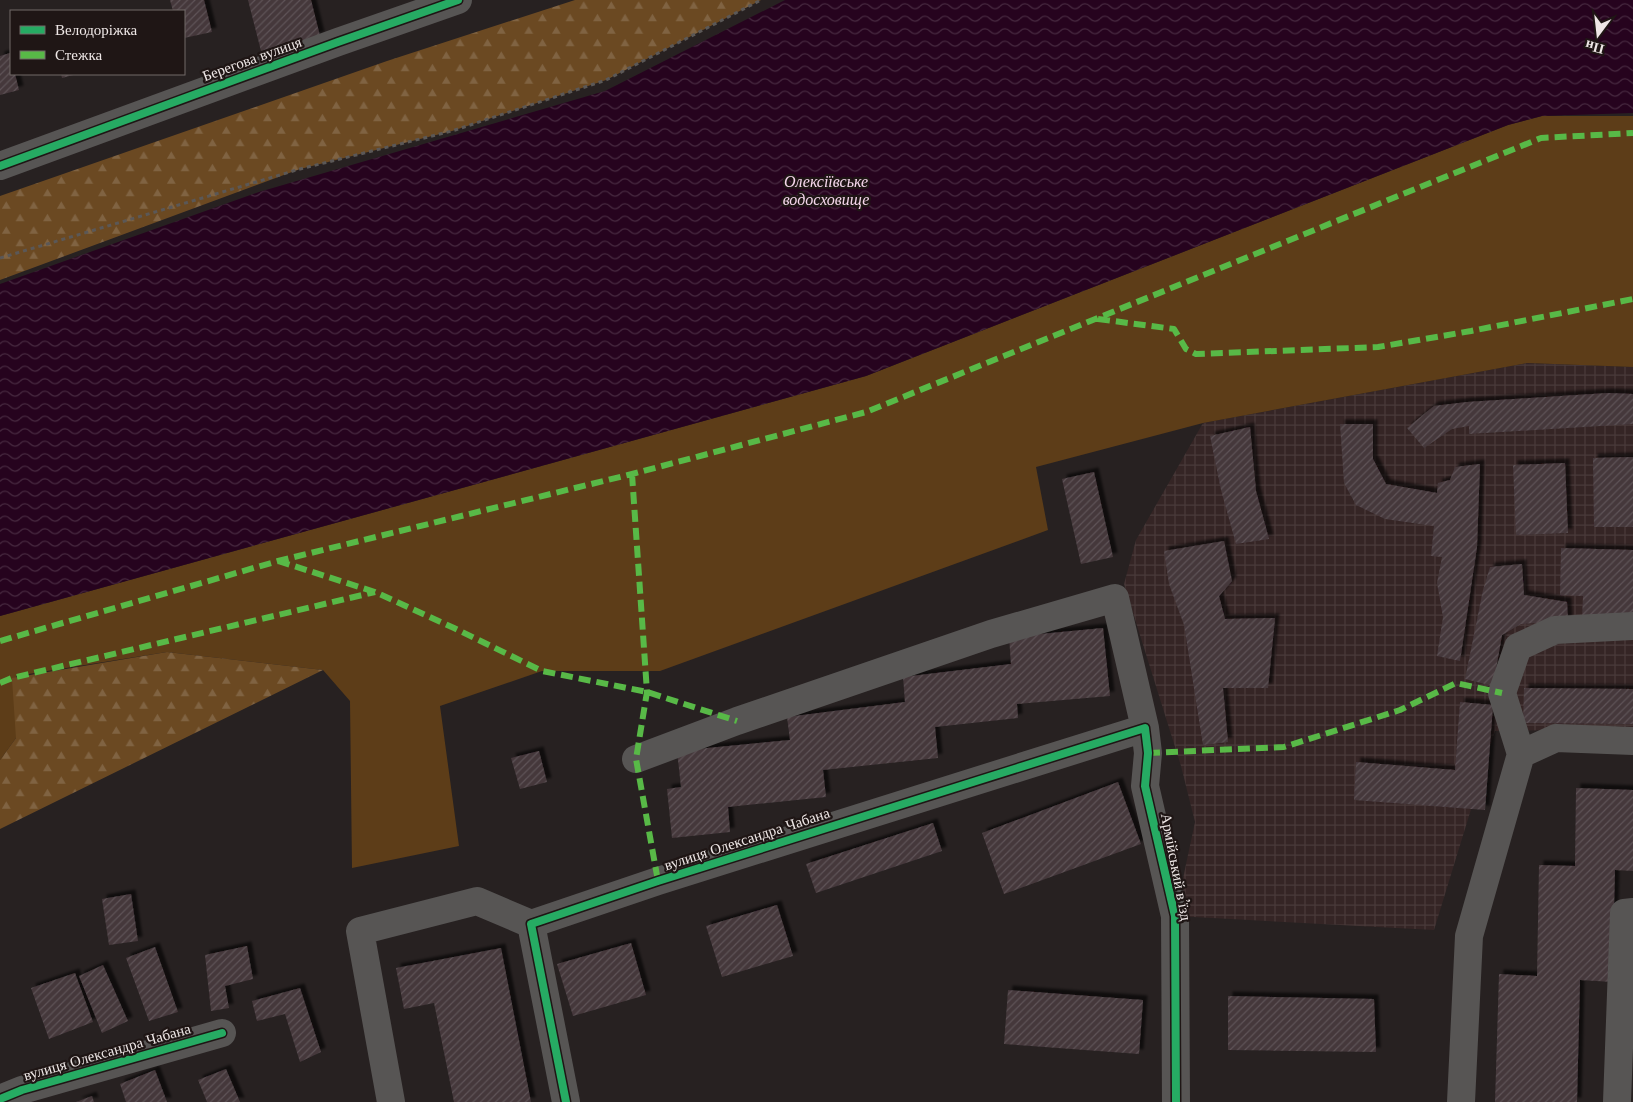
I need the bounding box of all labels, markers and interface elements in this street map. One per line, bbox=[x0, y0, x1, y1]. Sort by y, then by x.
legend bbox=[10, 10, 185, 75]
north arrow bbox=[1573, 10, 1623, 60]
text: Велодоріжка bbox=[55, 20, 137, 39]
street label: Берегова вулиця bbox=[200, 32, 304, 85]
text: Пн bbox=[1583, 36, 1606, 59]
text: Стежка bbox=[55, 45, 102, 64]
water label: Олексіївське водосховище bbox=[783, 171, 869, 209]
street label: вулиця Олександра Чабана bbox=[662, 803, 832, 874]
street label: Армійський в’їзд bbox=[1157, 811, 1196, 923]
street label: вулиця Олександра Чабана bbox=[21, 1018, 193, 1085]

